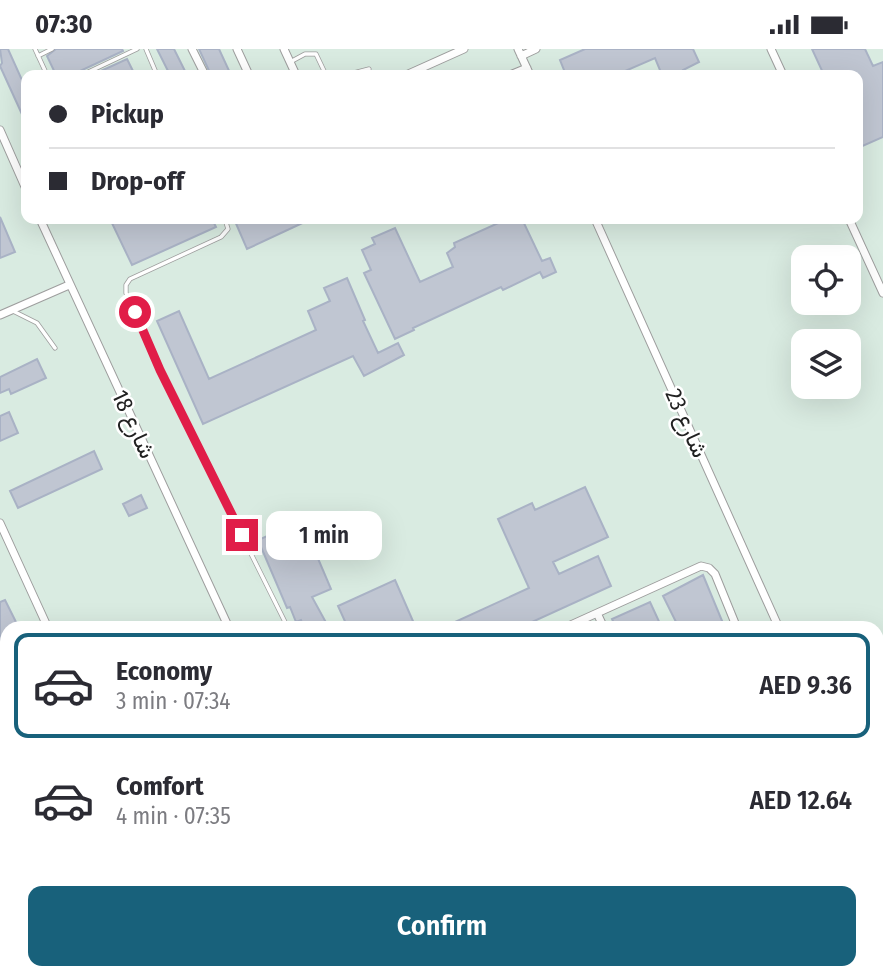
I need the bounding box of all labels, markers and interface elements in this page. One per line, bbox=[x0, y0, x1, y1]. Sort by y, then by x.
text: 07:30 bbox=[35, 9, 93, 40]
text: Pickup bbox=[91, 99, 164, 130]
text: Drop-off bbox=[91, 166, 184, 197]
map controls bbox=[791, 245, 861, 399]
button: locate bbox=[791, 245, 861, 315]
route start bbox=[119, 296, 151, 328]
button: layers bbox=[791, 329, 861, 399]
street label: شارع 23 bbox=[658, 384, 714, 462]
street label: شارع 18 bbox=[104, 385, 162, 463]
callout: 1 min bbox=[266, 511, 382, 559]
route end bbox=[226, 519, 258, 551]
text: 1 min bbox=[299, 521, 349, 549]
icon: car bbox=[32, 654, 95, 717]
text: Economy bbox=[116, 656, 212, 687]
text: AED 9.36 bbox=[760, 670, 852, 701]
text: 3 min · 07:34 bbox=[116, 687, 230, 715]
icon: car bbox=[32, 769, 95, 832]
text: Comfort bbox=[116, 771, 204, 802]
text: AED 12.64 bbox=[750, 785, 852, 816]
text: 4 min · 07:35 bbox=[116, 802, 231, 830]
button: Confirm bbox=[28, 886, 856, 966]

